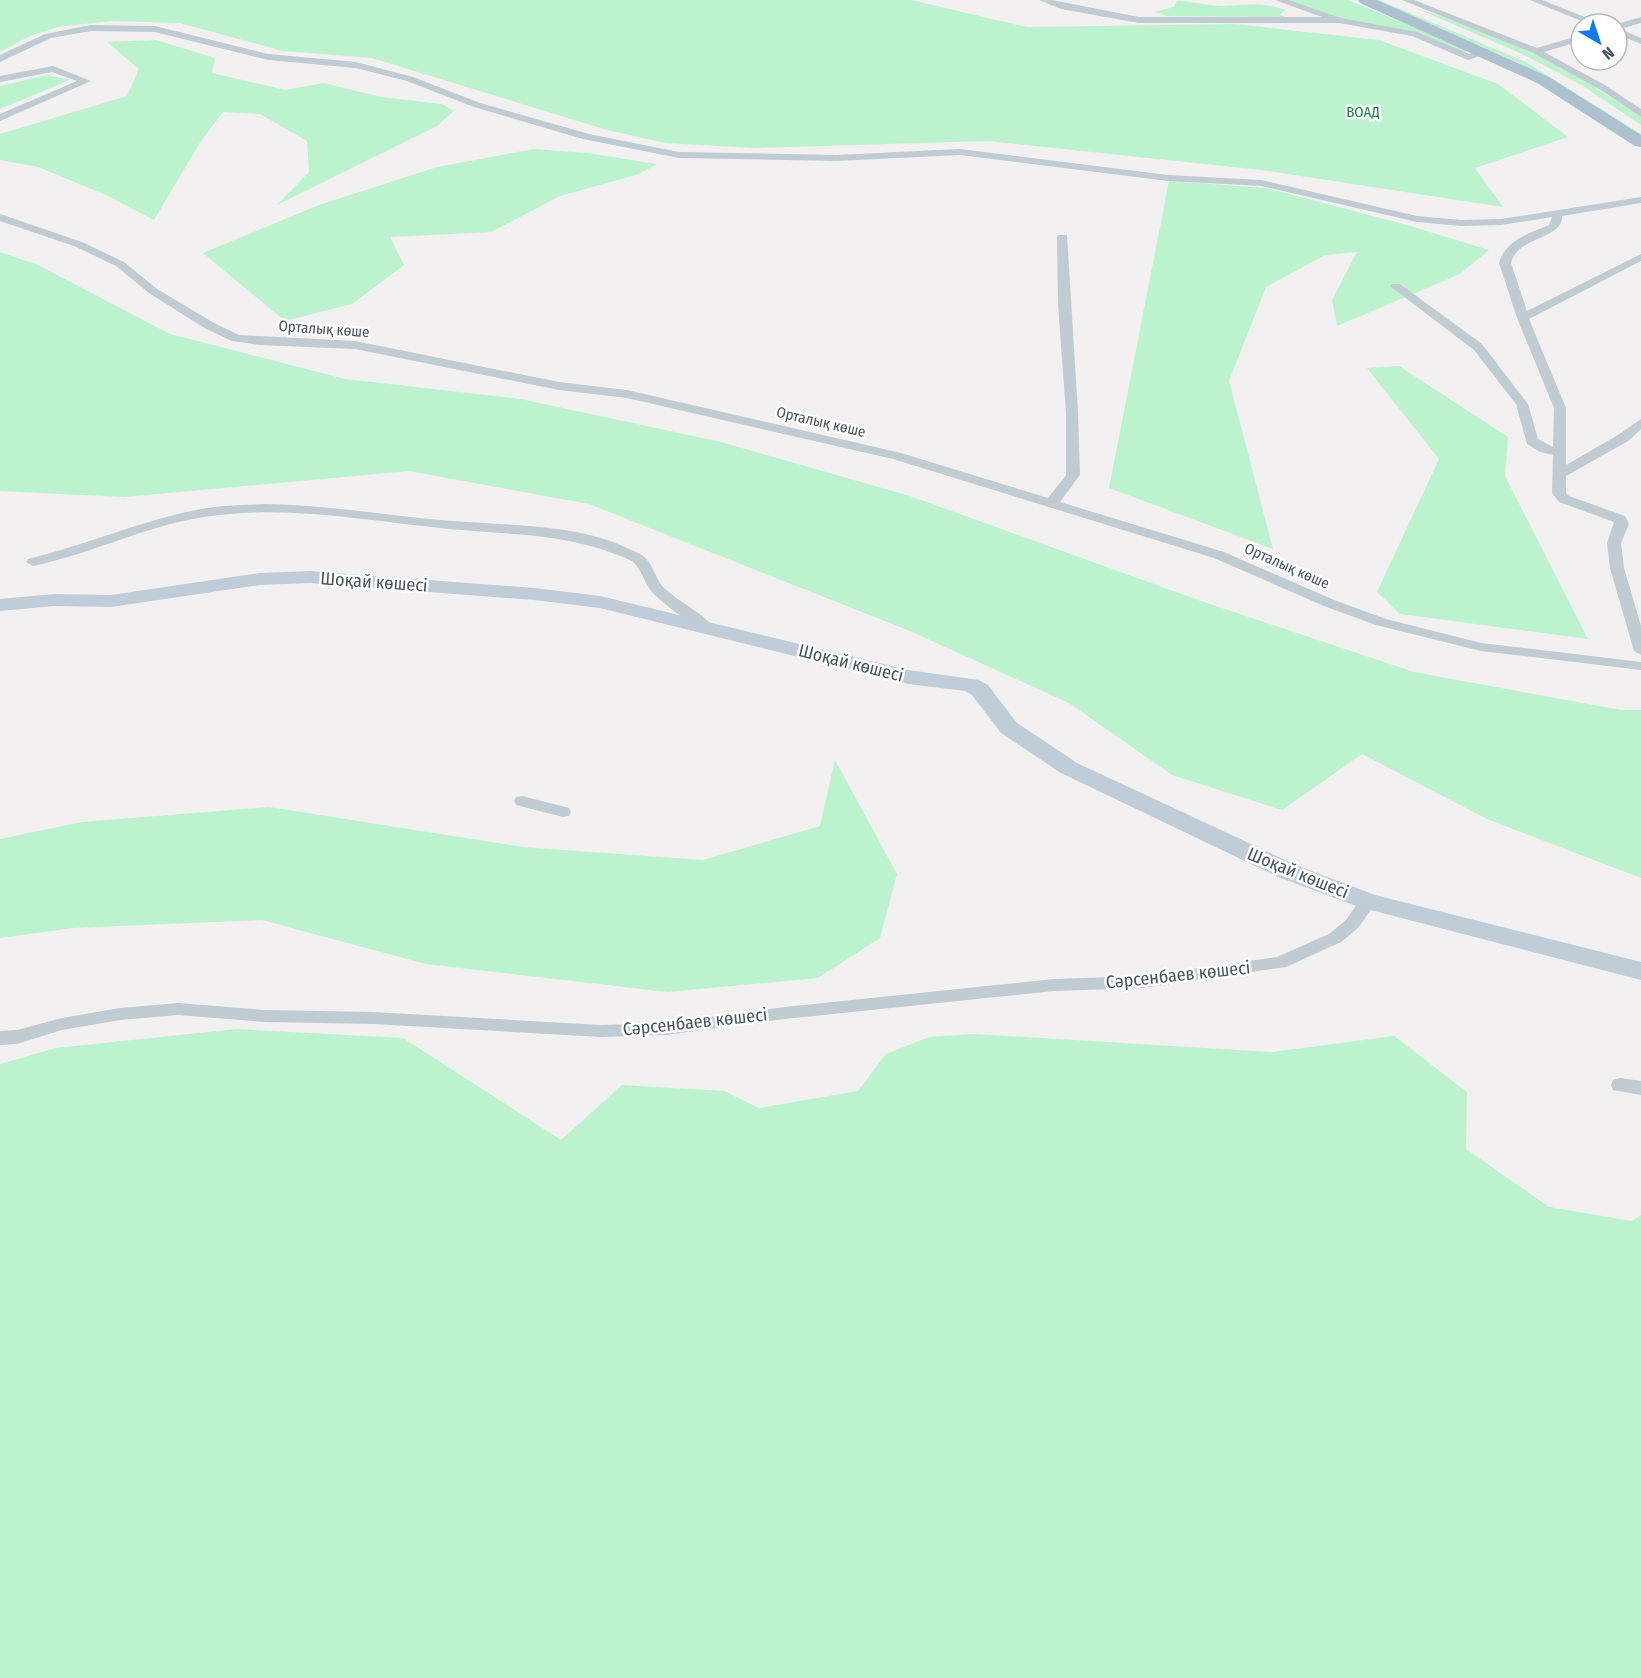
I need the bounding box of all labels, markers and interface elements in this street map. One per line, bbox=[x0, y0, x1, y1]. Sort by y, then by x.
north arrow bbox=[1569, 12, 1629, 72]
text: N bbox=[1598, 43, 1618, 64]
park label: ВОАД bbox=[1346, 103, 1380, 121]
street label: Орталық көше bbox=[278, 317, 370, 341]
street label: Орталық көше bbox=[775, 403, 867, 441]
street label: Орталық көше bbox=[1242, 539, 1332, 593]
street label: Шоқай көшесі bbox=[320, 567, 428, 597]
street label: Шоқай көшесі bbox=[796, 639, 906, 687]
street label: Шоқай көшесі bbox=[1244, 843, 1352, 903]
street label: Сәрсенбаев көшесі bbox=[1105, 956, 1251, 994]
street label: Сәрсенбаев көшесі bbox=[622, 1003, 768, 1041]

